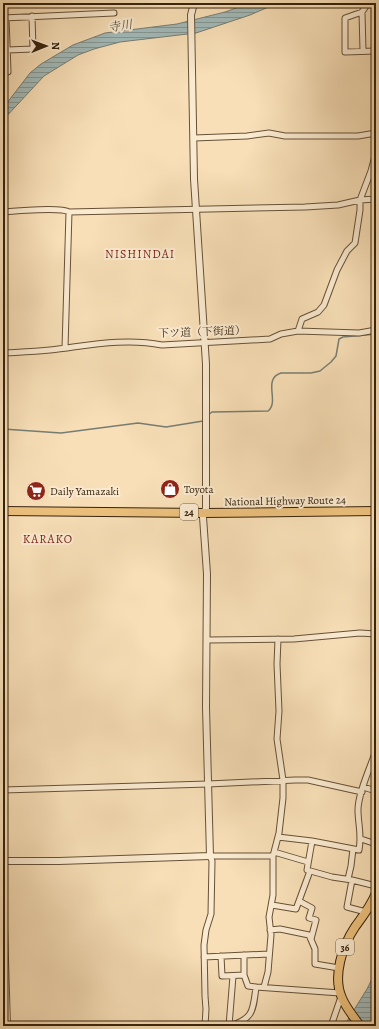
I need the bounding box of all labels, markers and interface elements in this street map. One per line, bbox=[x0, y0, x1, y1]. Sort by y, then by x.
water label: 寺川 bbox=[107, 16, 135, 36]
north arrow bbox=[26, 26, 66, 66]
text: N bbox=[48, 42, 63, 50]
district label: NISHINDAI bbox=[105, 246, 175, 262]
street label: 下ツ道（下街道） bbox=[158, 323, 246, 341]
shop icon: Toyota bbox=[159, 478, 181, 500]
supermarket icon: Daily Yamazaki bbox=[25, 480, 47, 502]
place label: Toyota bbox=[184, 482, 214, 497]
place label: Daily Yamazaki bbox=[50, 484, 119, 499]
street label: National Highway Route 24 bbox=[224, 492, 346, 510]
road number: 24 bbox=[180, 504, 198, 520]
district label: KARAKO bbox=[23, 531, 73, 547]
road number: 36 bbox=[336, 939, 354, 955]

